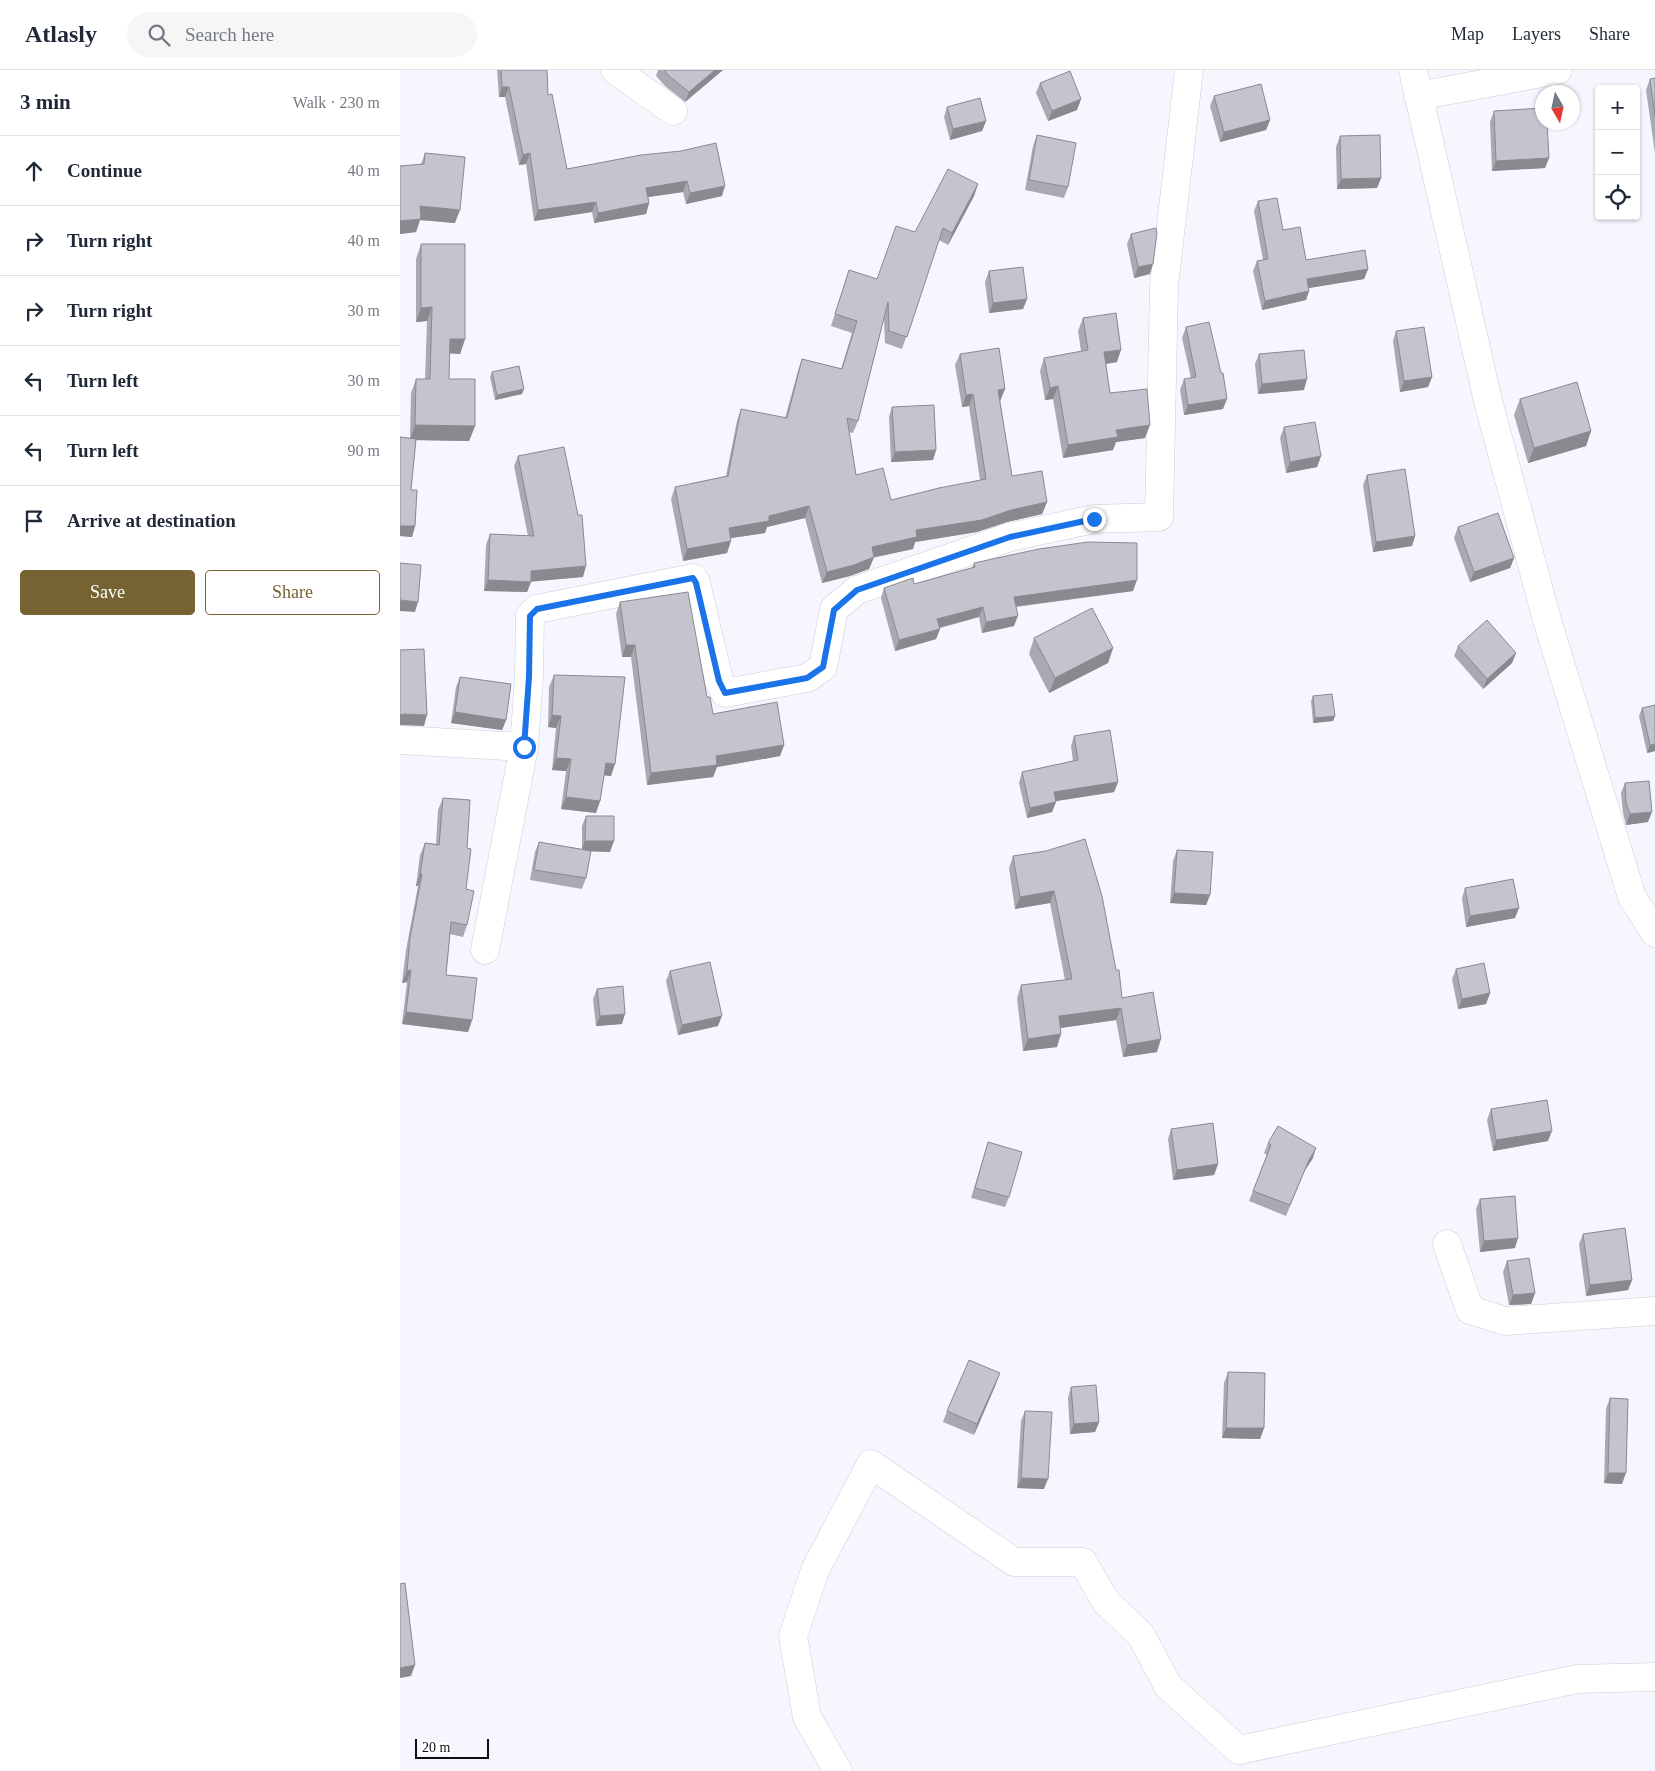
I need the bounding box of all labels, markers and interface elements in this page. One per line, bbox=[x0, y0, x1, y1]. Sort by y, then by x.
search box bbox=[127, 12, 477, 57]
text: Atlasly bbox=[25, 21, 97, 47]
icon: search bbox=[145, 21, 173, 49]
text: Search here bbox=[185, 24, 274, 45]
text: Map bbox=[1451, 24, 1484, 44]
text: Layers bbox=[1512, 24, 1561, 44]
text: Share bbox=[1589, 24, 1630, 44]
north arrow bbox=[1535, 85, 1580, 130]
map controls bbox=[1595, 85, 1640, 220]
button: + bbox=[1595, 85, 1640, 130]
text: 3 min bbox=[20, 90, 71, 114]
text: Walk · 230 m bbox=[293, 94, 380, 111]
button: − bbox=[1595, 130, 1640, 175]
icon: ahead bbox=[20, 157, 48, 185]
text: Continue bbox=[67, 160, 142, 181]
text: 40 m bbox=[348, 162, 380, 179]
button: locate bbox=[1595, 175, 1640, 220]
icon: right bbox=[20, 227, 48, 255]
text: Turn right bbox=[67, 230, 152, 251]
text: 40 m bbox=[348, 232, 380, 249]
icon: right bbox=[20, 297, 48, 325]
text: Turn right bbox=[67, 300, 152, 321]
text: 30 m bbox=[348, 302, 380, 319]
icon: left bbox=[20, 367, 48, 395]
text: Turn left bbox=[67, 370, 139, 391]
text: 30 m bbox=[348, 372, 380, 389]
icon: left bbox=[20, 437, 48, 465]
text: Turn left bbox=[67, 440, 139, 461]
text: 90 m bbox=[348, 442, 380, 459]
icon: arrive bbox=[20, 507, 48, 535]
route end bbox=[1083, 508, 1106, 531]
text: Arrive at destination bbox=[67, 510, 236, 531]
button: Save bbox=[20, 570, 195, 615]
button: Share bbox=[205, 570, 380, 615]
route start bbox=[513, 736, 536, 759]
scale bar bbox=[415, 1736, 489, 1759]
text: 20 m bbox=[422, 1740, 450, 1755]

